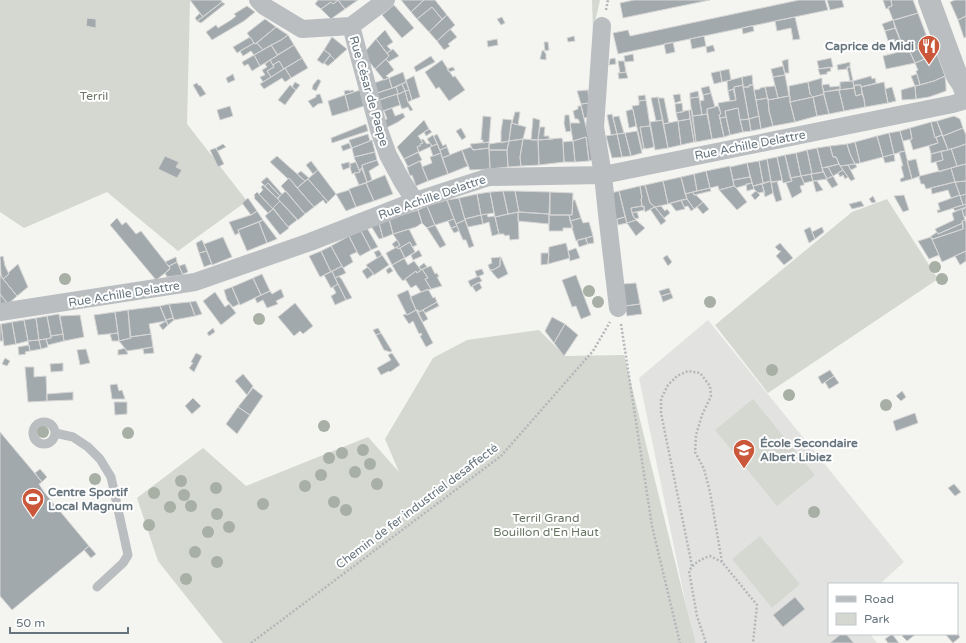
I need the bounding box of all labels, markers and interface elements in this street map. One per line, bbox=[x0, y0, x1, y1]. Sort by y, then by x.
restaurant icon: Caprice de Midi bbox=[916, 33, 942, 66]
street label: Rue César de Paepe bbox=[347, 34, 392, 148]
place label: Caprice de Midi bbox=[825, 39, 914, 54]
park label: Terril bbox=[80, 89, 108, 103]
street label: Rue Achille Delattre bbox=[693, 127, 807, 163]
street label: Rue Achille Delattre bbox=[376, 172, 488, 222]
street label: Rue Achille Delattre bbox=[67, 278, 181, 310]
place label: École Secondaire Albert Libiez bbox=[760, 436, 858, 464]
school or university icon: École Secondaire Albert Libiez bbox=[731, 437, 757, 470]
street label: Chemin de fer industriel desaffecté bbox=[333, 440, 501, 572]
place label: Centre Sportif Local Magnum bbox=[48, 485, 133, 514]
sports icon: Centre Sportif Local Magnum bbox=[20, 486, 46, 519]
park label: Terril Grand Bouillon d'En Haut bbox=[493, 511, 599, 539]
legend bbox=[828, 583, 958, 635]
text: Road bbox=[864, 592, 894, 606]
scale bar bbox=[10, 609, 128, 635]
text: Park bbox=[864, 612, 890, 626]
text: 50 m bbox=[16, 616, 45, 630]

